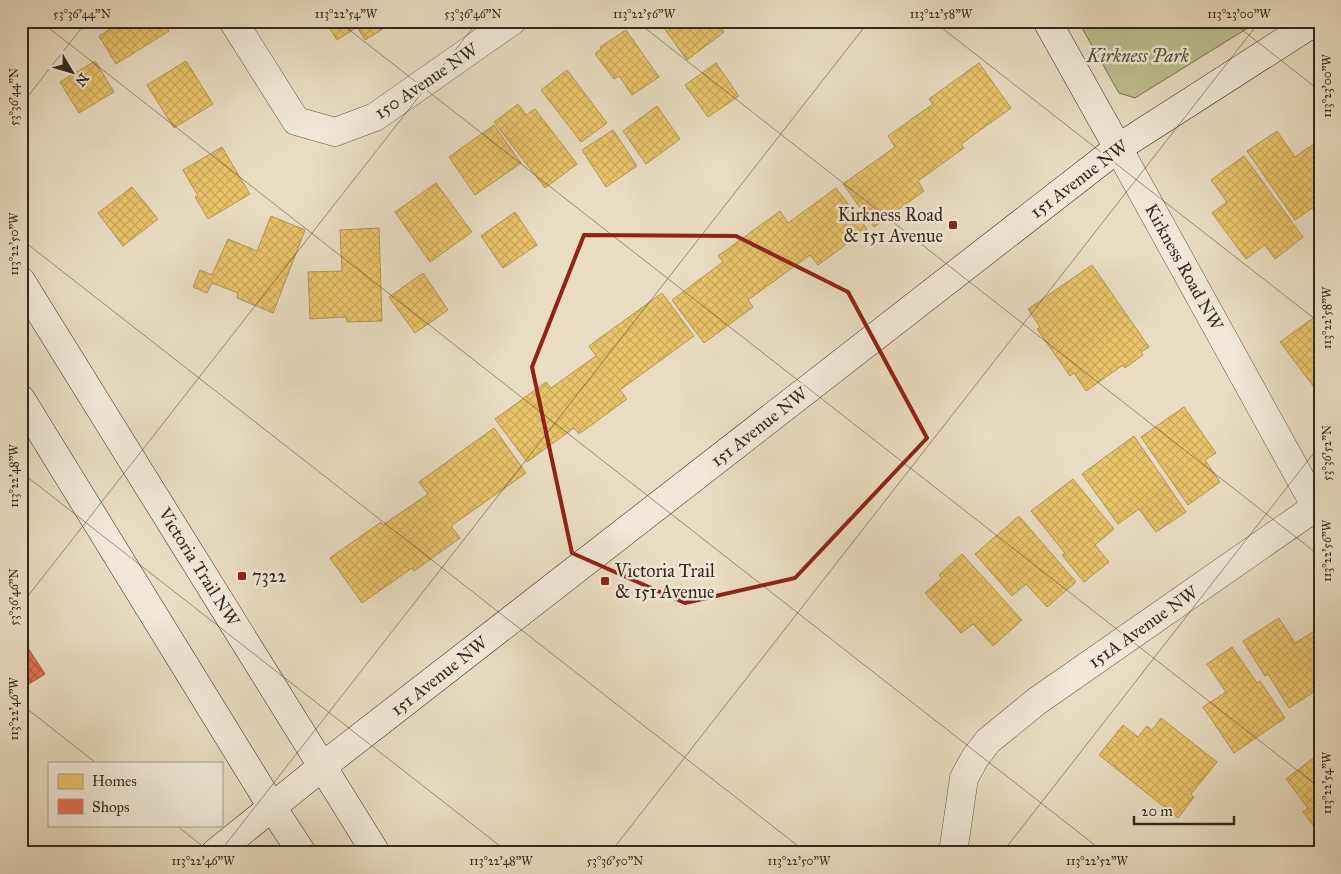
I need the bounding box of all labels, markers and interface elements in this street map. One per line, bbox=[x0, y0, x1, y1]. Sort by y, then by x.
text: 53°36'44"N bbox=[53, 7, 111, 21]
text: 113°22'54"W bbox=[315, 7, 378, 21]
text: 53°36'46"N bbox=[444, 7, 502, 21]
text: 113°22'56"W bbox=[613, 7, 676, 21]
text: 113°22'58"W bbox=[910, 7, 973, 21]
text: 113°23'00"W bbox=[1207, 7, 1271, 21]
street label: 150 Avenue NW bbox=[370, 38, 483, 124]
park label: Kirkness Park bbox=[1086, 45, 1189, 67]
north arrow bbox=[48, 48, 98, 98]
text: 113°23'00"W bbox=[1320, 54, 1334, 118]
text: 53°36'44"N bbox=[7, 68, 21, 126]
text: N bbox=[71, 70, 92, 90]
street label: 151 Avenue NW bbox=[1026, 135, 1133, 223]
street label: Kirkness Road NW bbox=[1140, 200, 1228, 335]
place label: Kirkness Road & 151 Avenue bbox=[838, 204, 943, 247]
text: 113°22'50"W bbox=[7, 212, 21, 275]
marker: Kirkness Road & 151 Avenue bbox=[947, 219, 959, 231]
text: 113°22'58"W bbox=[1320, 286, 1334, 349]
street label: 151 Avenue NW bbox=[706, 382, 812, 472]
text: 53°36'52"N bbox=[1320, 425, 1334, 481]
text: 113°22'48"W bbox=[7, 444, 21, 508]
street label: Victoria Trail NW bbox=[153, 503, 245, 631]
text: 113°22'56"W bbox=[1320, 519, 1334, 582]
place label: Victoria Trail & 151 Avenue bbox=[614, 560, 715, 603]
place label: 7322 bbox=[252, 565, 287, 587]
text: 53°36'46"N bbox=[7, 568, 21, 626]
marker: 7322 bbox=[236, 570, 248, 582]
marker: Victoria Trail & 151 Avenue bbox=[599, 575, 611, 587]
street label: 151A Avenue NW bbox=[1084, 581, 1203, 673]
street label: 151 Avenue NW bbox=[386, 631, 492, 721]
text: 113°22'46"W bbox=[7, 677, 21, 741]
text: 113°22'54"W bbox=[1320, 751, 1334, 814]
legend bbox=[48, 762, 222, 826]
text: Homes bbox=[92, 772, 137, 790]
scale bar bbox=[1134, 794, 1234, 826]
text: Shops bbox=[92, 798, 130, 816]
text: 20 m bbox=[1141, 802, 1173, 820]
text: 113°22'46"W bbox=[171, 854, 235, 868]
text: 113°22'48"W bbox=[469, 854, 533, 868]
text: 53°36'50"N bbox=[587, 854, 644, 868]
text: 113°22'50"W bbox=[768, 854, 831, 868]
text: 113°22'52"W bbox=[1066, 854, 1129, 868]

